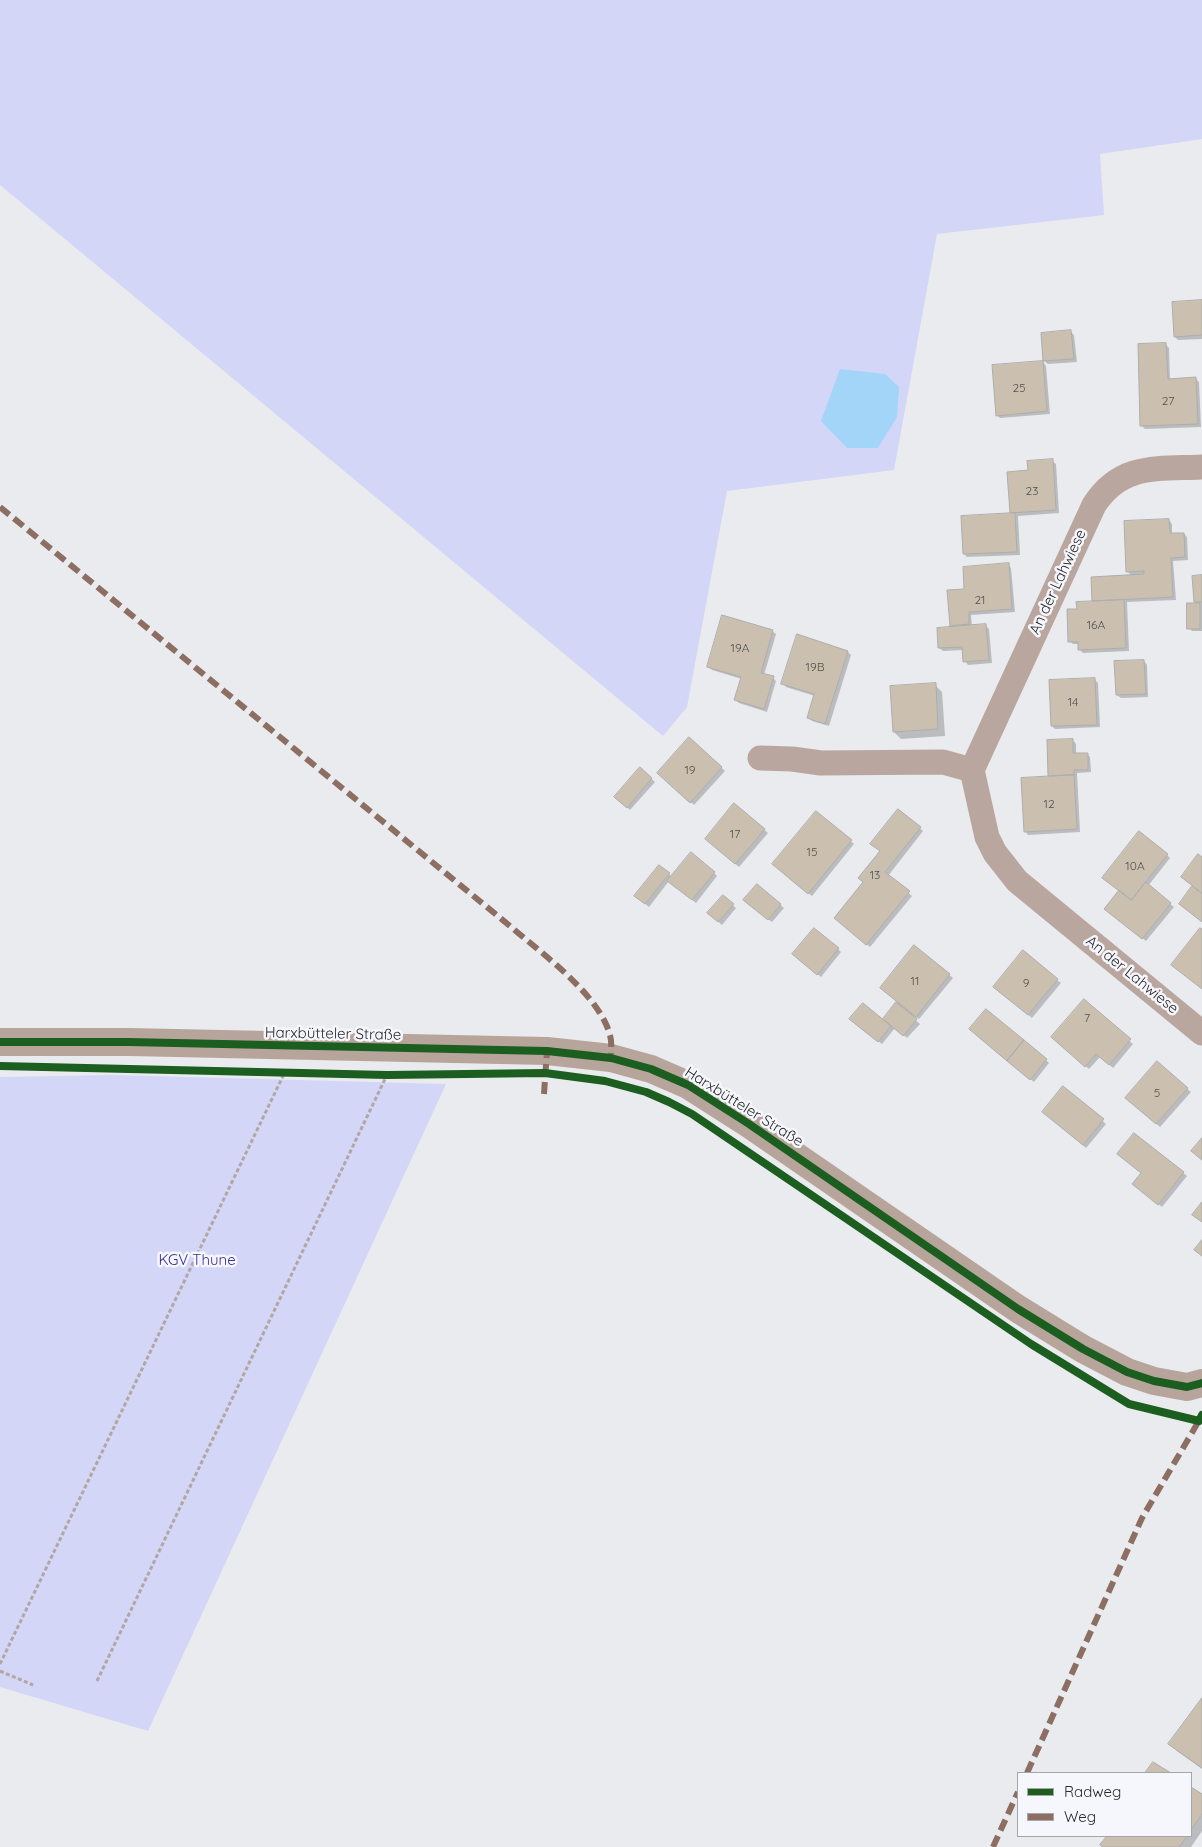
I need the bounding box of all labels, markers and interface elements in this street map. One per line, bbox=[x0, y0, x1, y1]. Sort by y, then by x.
house number: 25 bbox=[1012, 381, 1026, 395]
house number: 27 bbox=[1162, 394, 1174, 408]
house number: 23 bbox=[1026, 484, 1038, 498]
street label: An der Lahwiese bbox=[1026, 527, 1090, 637]
house number: 21 bbox=[974, 593, 986, 607]
house number: 16A bbox=[1087, 618, 1105, 632]
house number: 19A bbox=[731, 641, 749, 655]
house number: 19B bbox=[806, 660, 824, 674]
house number: 14 bbox=[1068, 695, 1078, 709]
house number: 19 bbox=[684, 763, 696, 777]
house number: 12 bbox=[1043, 797, 1055, 811]
house number: 17 bbox=[730, 827, 740, 841]
house number: 15 bbox=[807, 845, 817, 859]
house number: 10A bbox=[1125, 859, 1145, 873]
house number: 13 bbox=[870, 868, 880, 882]
street label: An der Lahwiese bbox=[1082, 932, 1182, 1018]
house number: 11 bbox=[911, 974, 919, 988]
house number: 9 bbox=[1023, 976, 1029, 990]
house number: 7 bbox=[1084, 1011, 1090, 1025]
street label: Harxbütteler Straße bbox=[265, 1024, 401, 1044]
street label: Harxbütteler Straße bbox=[681, 1063, 807, 1151]
house number: 5 bbox=[1154, 1086, 1160, 1100]
park label: KGV Thune bbox=[158, 1251, 236, 1269]
legend bbox=[1017, 1772, 1192, 1837]
text: Radweg bbox=[1064, 1782, 1121, 1801]
text: Weg bbox=[1064, 1807, 1096, 1826]

